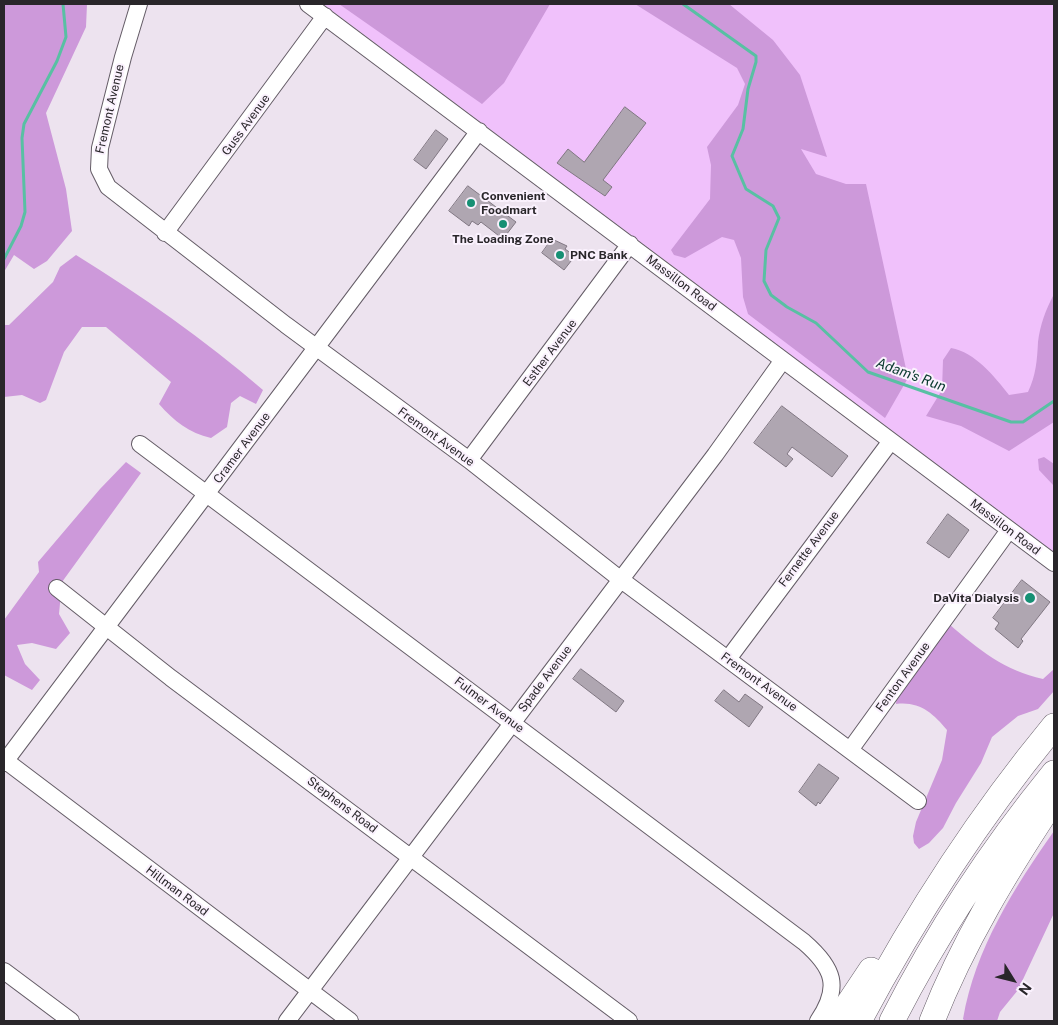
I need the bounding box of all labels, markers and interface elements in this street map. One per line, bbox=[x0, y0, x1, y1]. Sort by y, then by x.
street label: Fremont Avenue bbox=[93, 63, 127, 155]
street label: Guss Avenue bbox=[219, 92, 273, 158]
place label: Convenient Foodmart bbox=[481, 189, 546, 217]
marker: Convenient Foodmart bbox=[465, 197, 477, 209]
marker: The Loading Zone bbox=[497, 218, 509, 230]
place label: The Loading Zone bbox=[452, 232, 554, 246]
place label: PNC Bank bbox=[570, 248, 628, 262]
marker: PNC Bank bbox=[554, 249, 566, 261]
street label: Massillon Road bbox=[643, 252, 719, 314]
street label: Esther Avenue bbox=[520, 317, 580, 389]
water label: Adam's Run bbox=[874, 355, 948, 395]
street label: Fremont Avenue bbox=[395, 404, 477, 470]
street label: Cramer Avenue bbox=[211, 410, 273, 486]
street label: Massillon Road bbox=[967, 496, 1043, 558]
street label: Fernette Avenue bbox=[776, 508, 842, 590]
place label: DaVita Dialysis bbox=[933, 591, 1019, 605]
marker: DaVita Dialysis bbox=[1023, 591, 1037, 605]
street label: Fenton Avenue bbox=[873, 639, 933, 715]
street label: Spade Avenue bbox=[515, 643, 575, 715]
street label: Fremont Avenue bbox=[718, 649, 800, 715]
street label: Fulmer Avenue bbox=[451, 674, 527, 736]
street label: Stephens Road bbox=[304, 774, 380, 836]
street label: Hillman Road bbox=[143, 863, 211, 919]
north arrow bbox=[988, 955, 1038, 1005]
text: N bbox=[1015, 980, 1035, 998]

